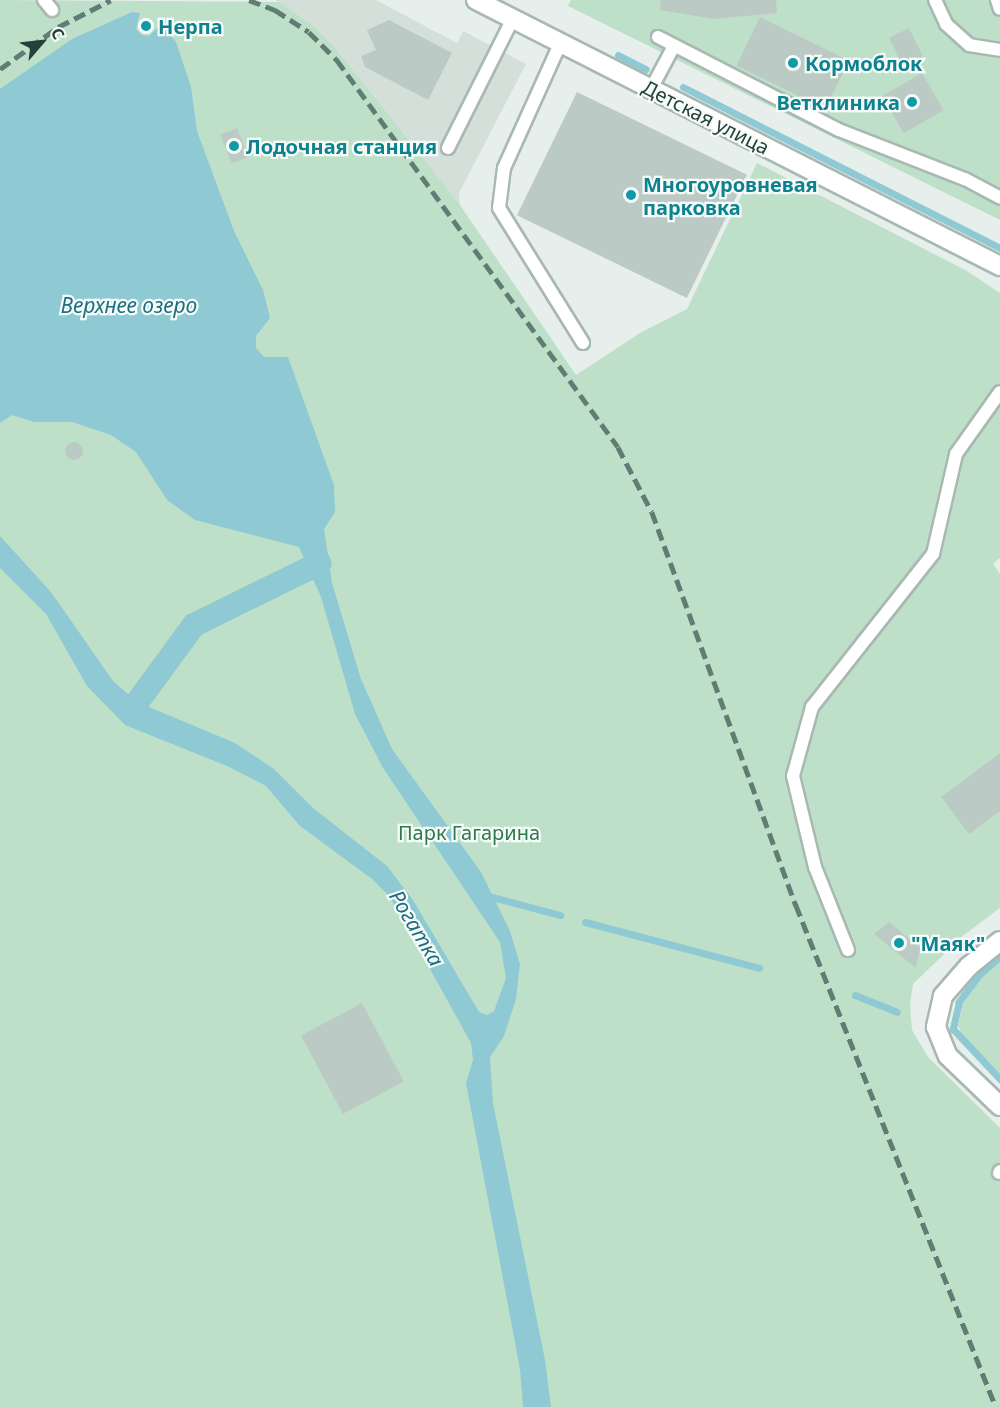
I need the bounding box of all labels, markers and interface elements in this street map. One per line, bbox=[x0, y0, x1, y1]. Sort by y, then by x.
north arrow bbox=[12, 12, 72, 72]
place label: Нерпа bbox=[158, 14, 223, 38]
marker: Нерпа bbox=[139, 19, 153, 33]
text: С bbox=[46, 24, 70, 43]
place label: Кормоблок bbox=[805, 51, 922, 75]
marker: Кормоблок bbox=[786, 56, 800, 70]
street label: Детская улица bbox=[639, 75, 773, 159]
place label: Ветклиника bbox=[776, 90, 900, 114]
marker: Ветклиника bbox=[905, 95, 919, 109]
place label: Лодочная станция bbox=[246, 134, 437, 158]
marker: Лодочная станция bbox=[227, 139, 241, 153]
place label: Многоуровневая парковка bbox=[643, 172, 818, 219]
marker: Многоуровневая парковка bbox=[624, 188, 638, 202]
water label: Верхнее озеро bbox=[61, 292, 197, 318]
park label: Парк Гагарина bbox=[398, 820, 540, 844]
water label: Рогатка bbox=[384, 885, 450, 971]
place label: "Маяк" bbox=[911, 931, 985, 955]
marker: "Маяк" bbox=[892, 936, 906, 950]

